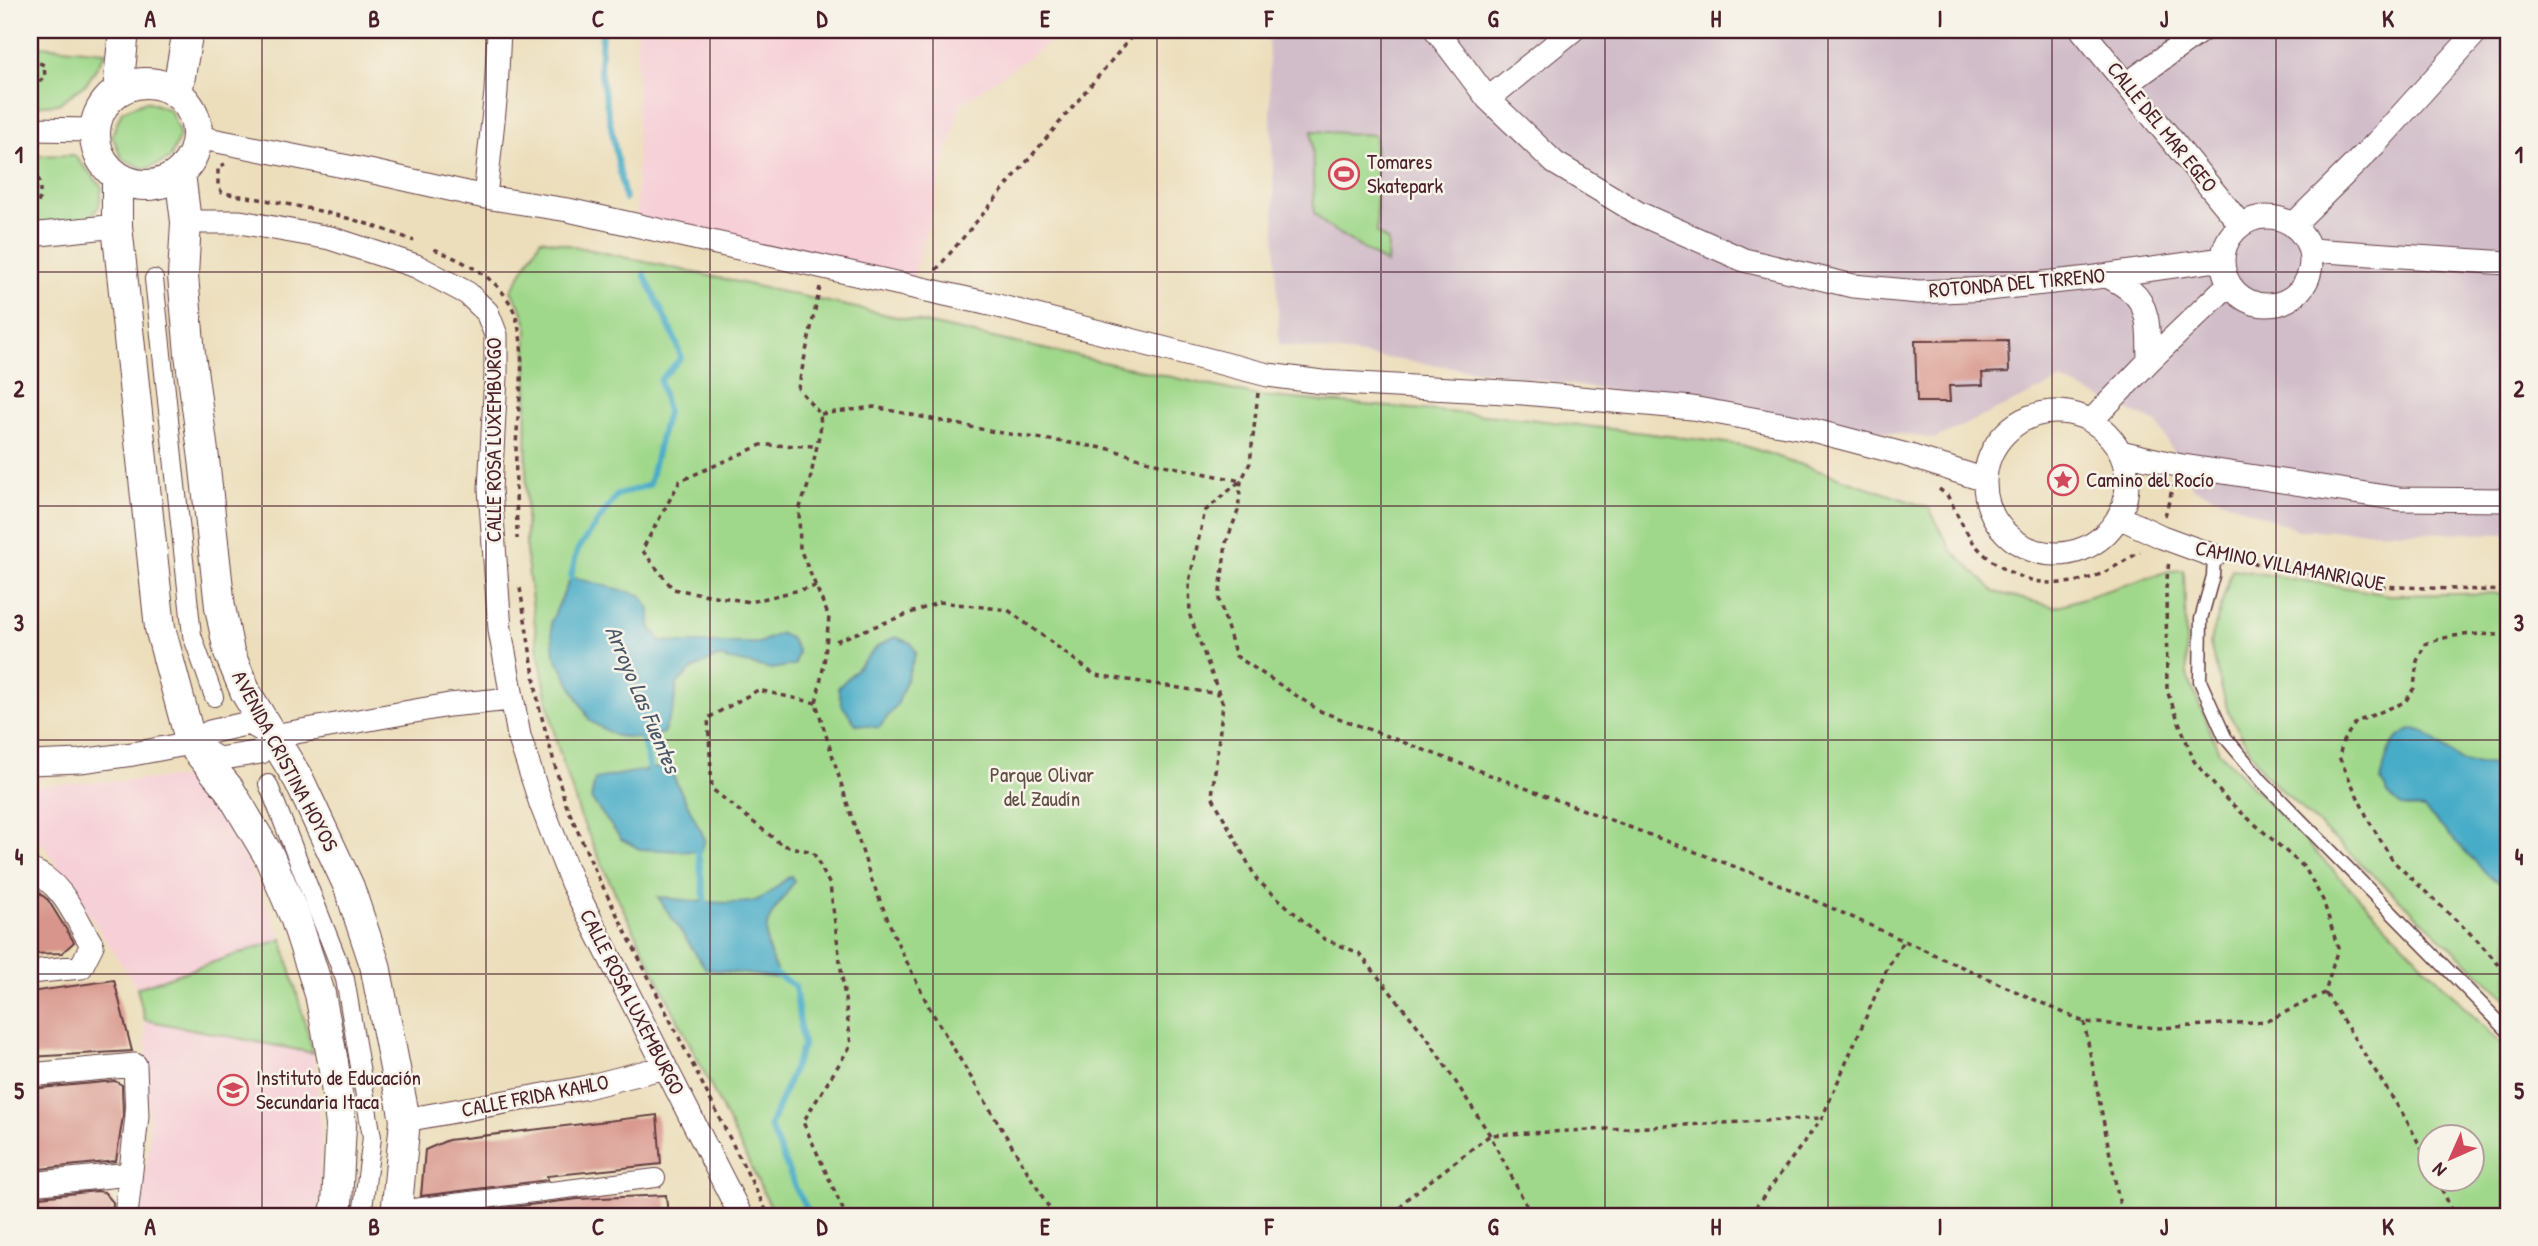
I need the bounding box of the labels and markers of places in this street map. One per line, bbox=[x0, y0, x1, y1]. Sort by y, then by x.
place label: Tomares Skatepark bbox=[1367, 147, 1443, 200]
sports icon: Tomares Skatepark bbox=[1327, 157, 1361, 191]
place icon: Camino del Rocío bbox=[2046, 463, 2080, 497]
place label: Camino del Rocío bbox=[2086, 465, 2214, 494]
place label: Instituto de Educación Secundaria Itaca bbox=[256, 1063, 421, 1116]
school or university icon: Instituto de Educación Secundaria Itaca bbox=[216, 1073, 250, 1107]

